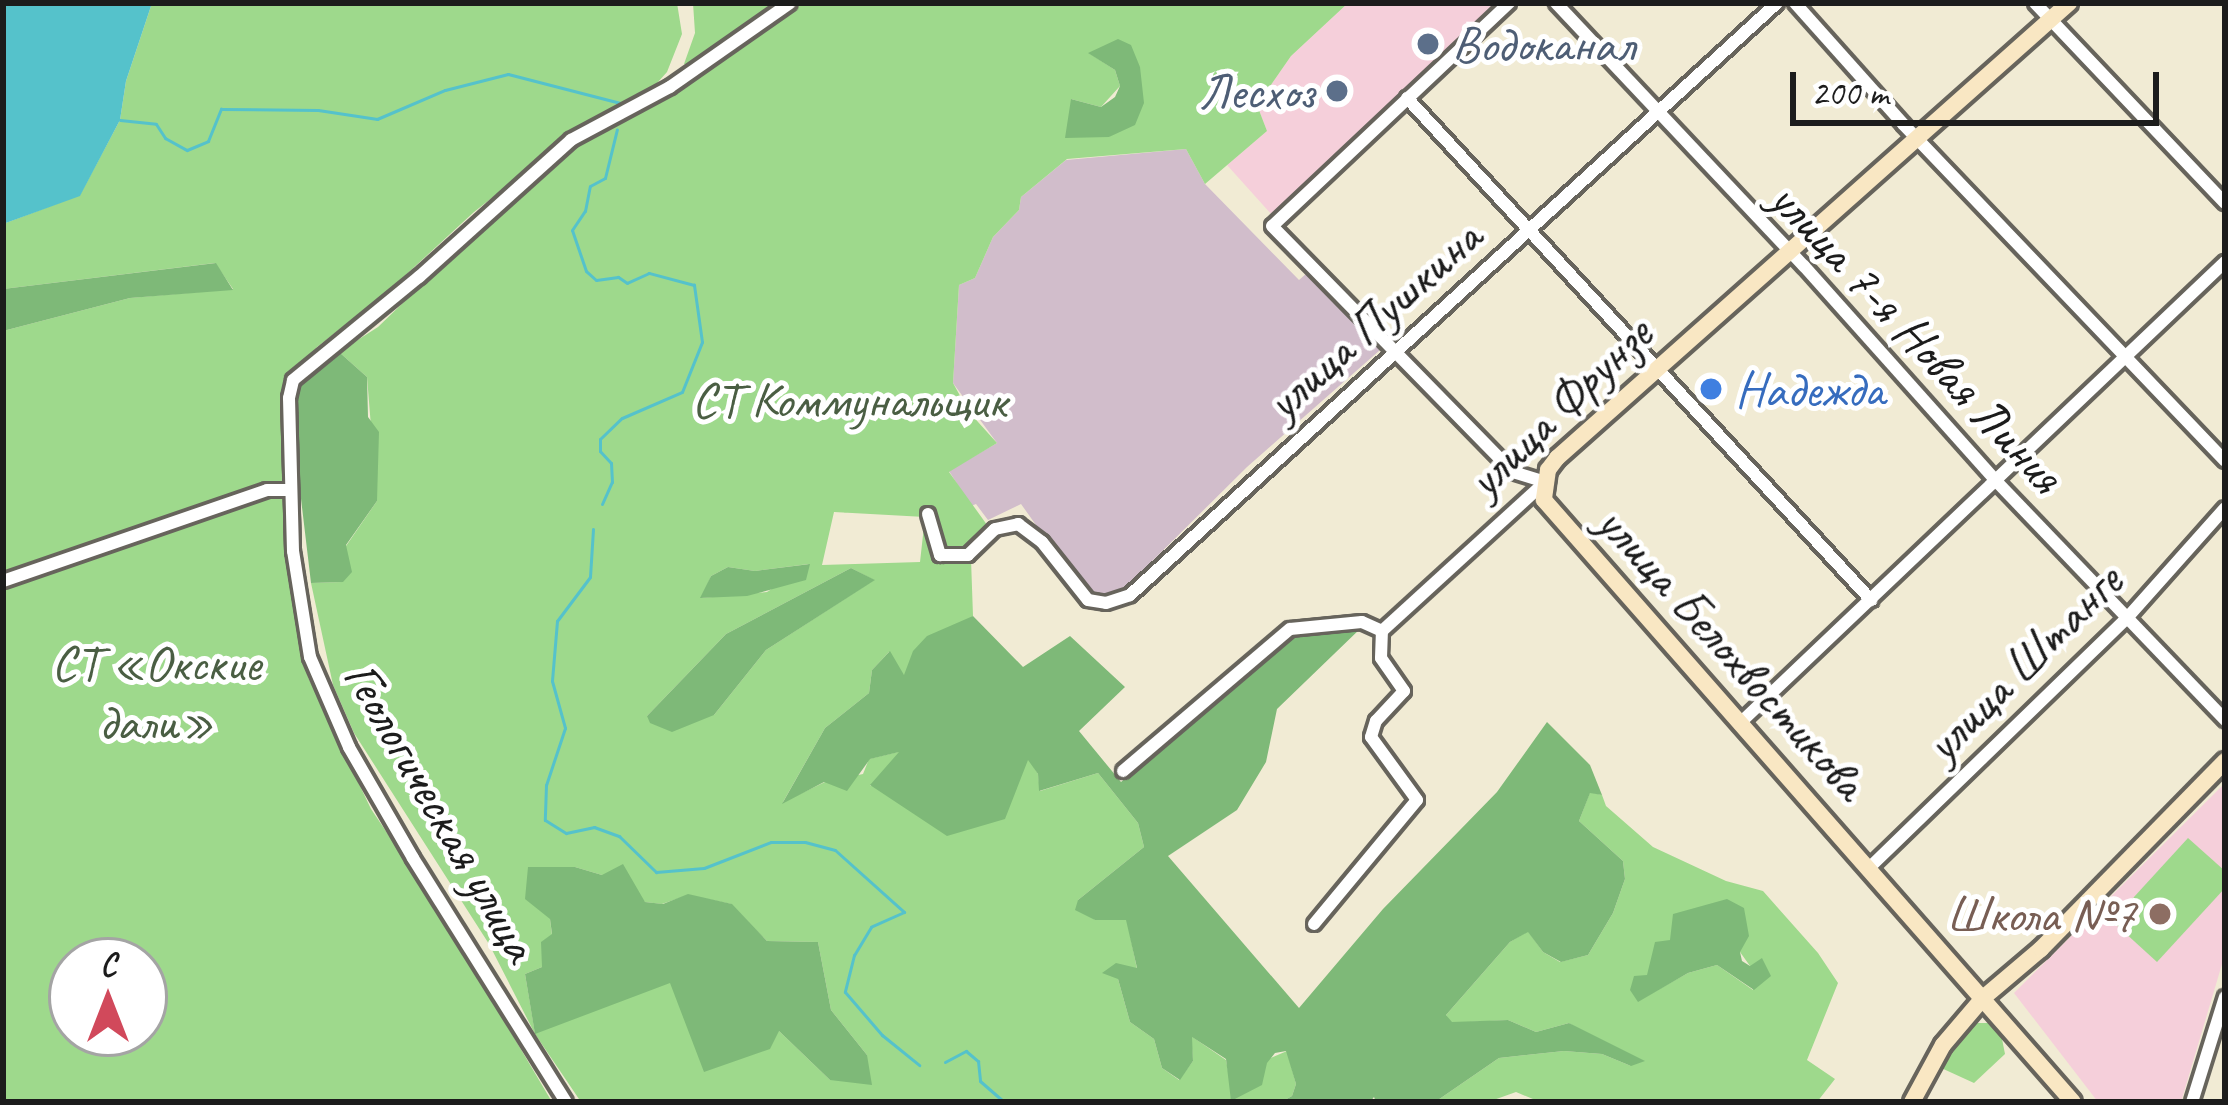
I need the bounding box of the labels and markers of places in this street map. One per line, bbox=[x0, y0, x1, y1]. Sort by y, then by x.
place label: Водоканал bbox=[1452, 13, 1635, 75]
marker: Водоканал bbox=[1415, 31, 1441, 57]
place label: Лесхоз bbox=[1199, 60, 1313, 122]
marker: Лесхоз bbox=[1324, 78, 1350, 104]
place label: Надежда bbox=[1735, 358, 1884, 420]
marker: Надежда bbox=[1698, 376, 1724, 402]
place label: Школа №7 bbox=[1946, 883, 2136, 945]
marker: Школа №7 bbox=[2147, 901, 2173, 927]

